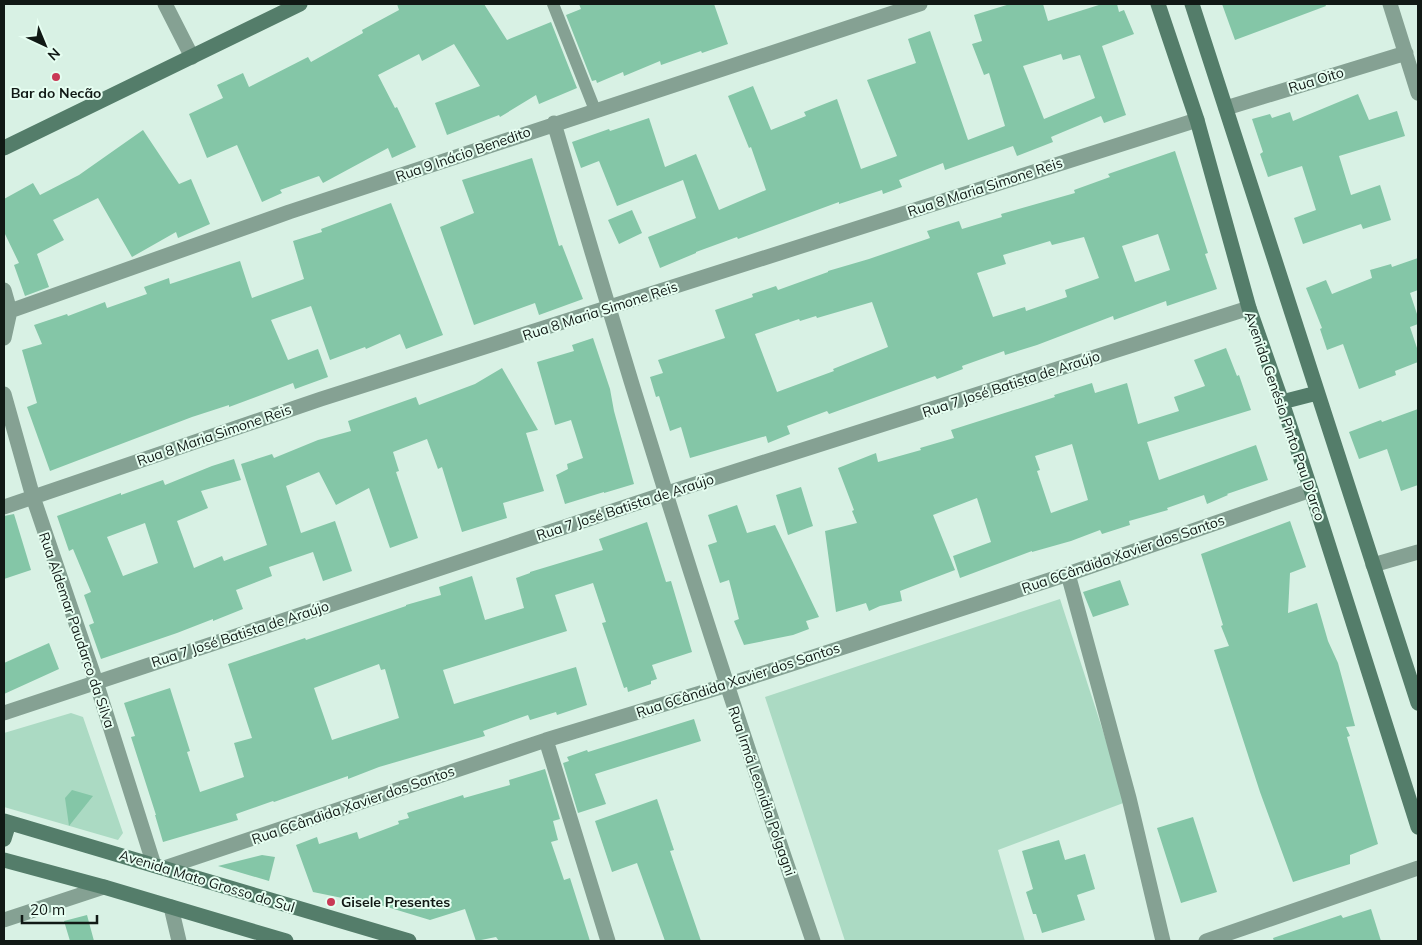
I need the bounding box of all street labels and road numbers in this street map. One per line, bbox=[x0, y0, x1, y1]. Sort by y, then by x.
street label: Rua Oito bbox=[1286, 63, 1346, 97]
street label: Rua 9 Inácio Benedito bbox=[393, 122, 533, 186]
street label: Rua 8 Maria Simone Reis bbox=[905, 153, 1065, 221]
street label: Rua 8 Maria Simone Reis bbox=[520, 277, 680, 345]
street label: Avenida Genésio Pinto Pau D'arco bbox=[1241, 309, 1329, 523]
street label: Rua 7 José Batista de Araújo bbox=[920, 347, 1102, 421]
street label: Rua 8 Maria Simone Reis bbox=[134, 400, 294, 470]
street label: Rua 7 José Batista de Araújo bbox=[534, 470, 716, 544]
street label: Rua 6Cândida Xavier dos Santos bbox=[1019, 511, 1227, 597]
street label: Rua Aldemar Paudarco da Silva bbox=[35, 530, 119, 730]
street label: Rua 7 José Batista de Araújo bbox=[149, 597, 331, 671]
street label: Rua 6Cândida Xavier dos Santos bbox=[634, 638, 842, 722]
street label: Rua Irmã Leonidia Polgagni bbox=[724, 704, 800, 878]
street label: Rua 6Cândida Xavier dos Santos bbox=[249, 762, 457, 848]
street label: Avenida Mato Grosso do Sul bbox=[117, 846, 297, 916]

